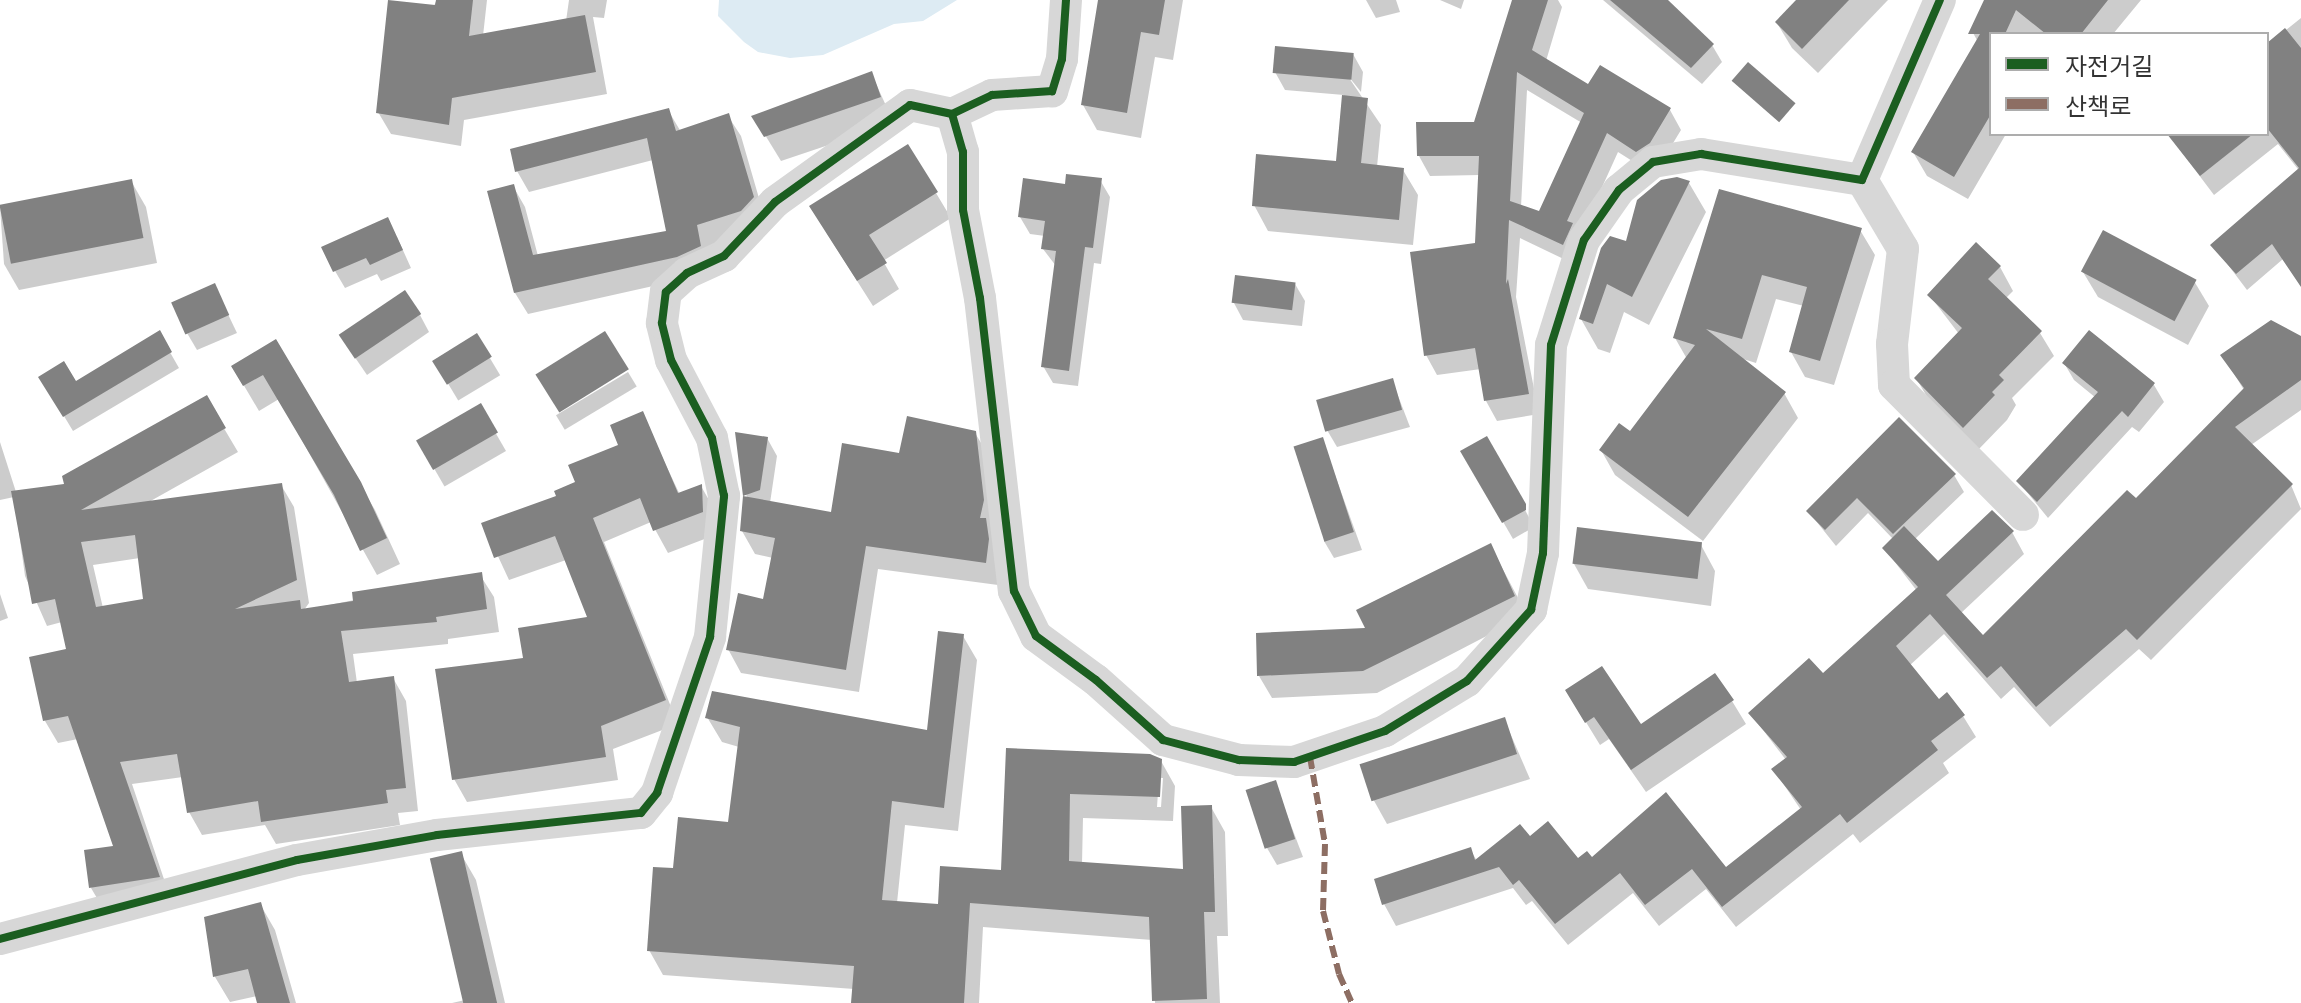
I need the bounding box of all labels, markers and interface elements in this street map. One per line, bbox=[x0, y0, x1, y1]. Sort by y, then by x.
legend bbox=[1989, 32, 2269, 136]
text: 자전거길 bbox=[2065, 53, 2153, 81]
text: 산책로 bbox=[2065, 93, 2131, 121]

